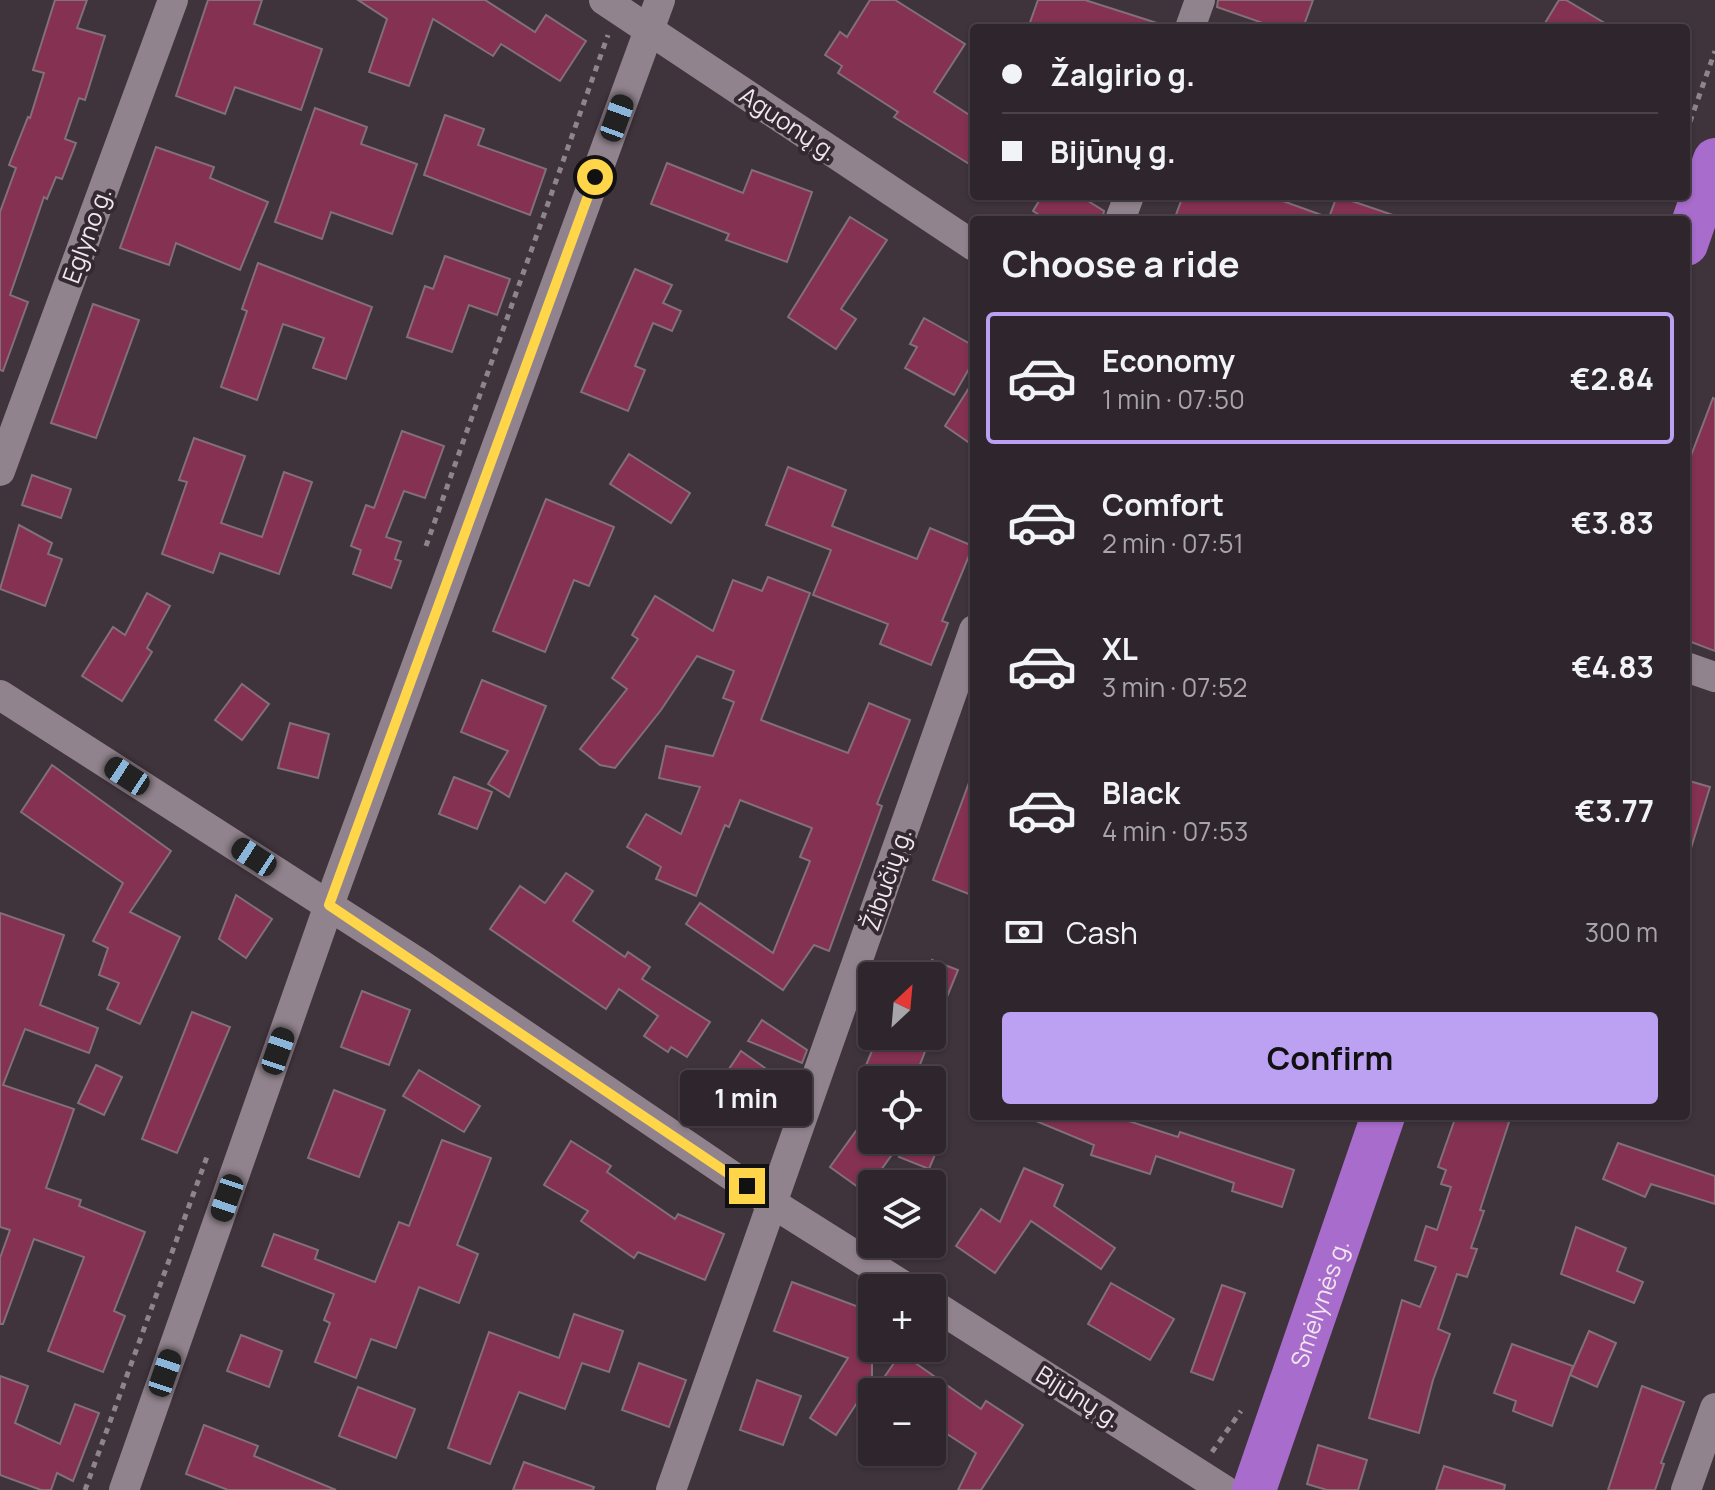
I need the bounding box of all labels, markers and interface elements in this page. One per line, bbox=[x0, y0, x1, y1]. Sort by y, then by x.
text: Žalgirio g. bbox=[1050, 54, 1195, 95]
street label: Aguonų g. bbox=[734, 78, 844, 168]
car bbox=[598, 91, 636, 145]
text: Bijūnų g. bbox=[1050, 131, 1176, 172]
route start bbox=[577, 159, 613, 195]
street label: Eglyno g. bbox=[53, 183, 119, 287]
text: Choose a ride bbox=[1002, 239, 1240, 288]
text: Economy bbox=[1102, 340, 1235, 381]
icon: car bbox=[1006, 342, 1078, 414]
text: €2.84 bbox=[1570, 358, 1654, 399]
text: 1 min · 07:50 bbox=[1102, 381, 1245, 417]
text: Comfort bbox=[1102, 484, 1224, 525]
icon: car bbox=[1006, 486, 1078, 558]
text: €3.83 bbox=[1571, 502, 1654, 543]
text: 2 min · 07:51 bbox=[1102, 525, 1244, 561]
text: XL bbox=[1102, 628, 1138, 669]
icon: car bbox=[1006, 630, 1078, 702]
text: €4.83 bbox=[1572, 646, 1654, 687]
text: 3 min · 07:52 bbox=[1102, 669, 1247, 705]
car bbox=[100, 753, 154, 799]
text: Black bbox=[1102, 772, 1180, 813]
icon: car bbox=[1006, 774, 1078, 846]
text: €3.77 bbox=[1575, 790, 1654, 831]
text: 4 min · 07:53 bbox=[1102, 813, 1248, 849]
street label: Žibučių g. bbox=[853, 823, 919, 935]
car bbox=[227, 834, 281, 880]
icon: cash bbox=[1002, 910, 1046, 954]
text: Cash bbox=[1066, 912, 1138, 953]
text: 300 m bbox=[1585, 914, 1658, 950]
north arrow bbox=[858, 962, 946, 1050]
map controls bbox=[858, 962, 946, 1466]
button: Confirm bbox=[1002, 1012, 1658, 1104]
car bbox=[259, 1024, 297, 1078]
button: locate bbox=[858, 1066, 946, 1154]
callout: 1 min bbox=[681, 1070, 813, 1126]
text: 1 min bbox=[714, 1080, 778, 1116]
route end bbox=[729, 1168, 765, 1204]
button: layers bbox=[858, 1170, 946, 1258]
car bbox=[208, 1171, 246, 1225]
street label: Smėlynės g. bbox=[1281, 1234, 1356, 1371]
button: + bbox=[858, 1274, 946, 1362]
car bbox=[146, 1346, 184, 1400]
street label: Bijūnų g. bbox=[1030, 1357, 1128, 1435]
button: − bbox=[858, 1378, 946, 1466]

